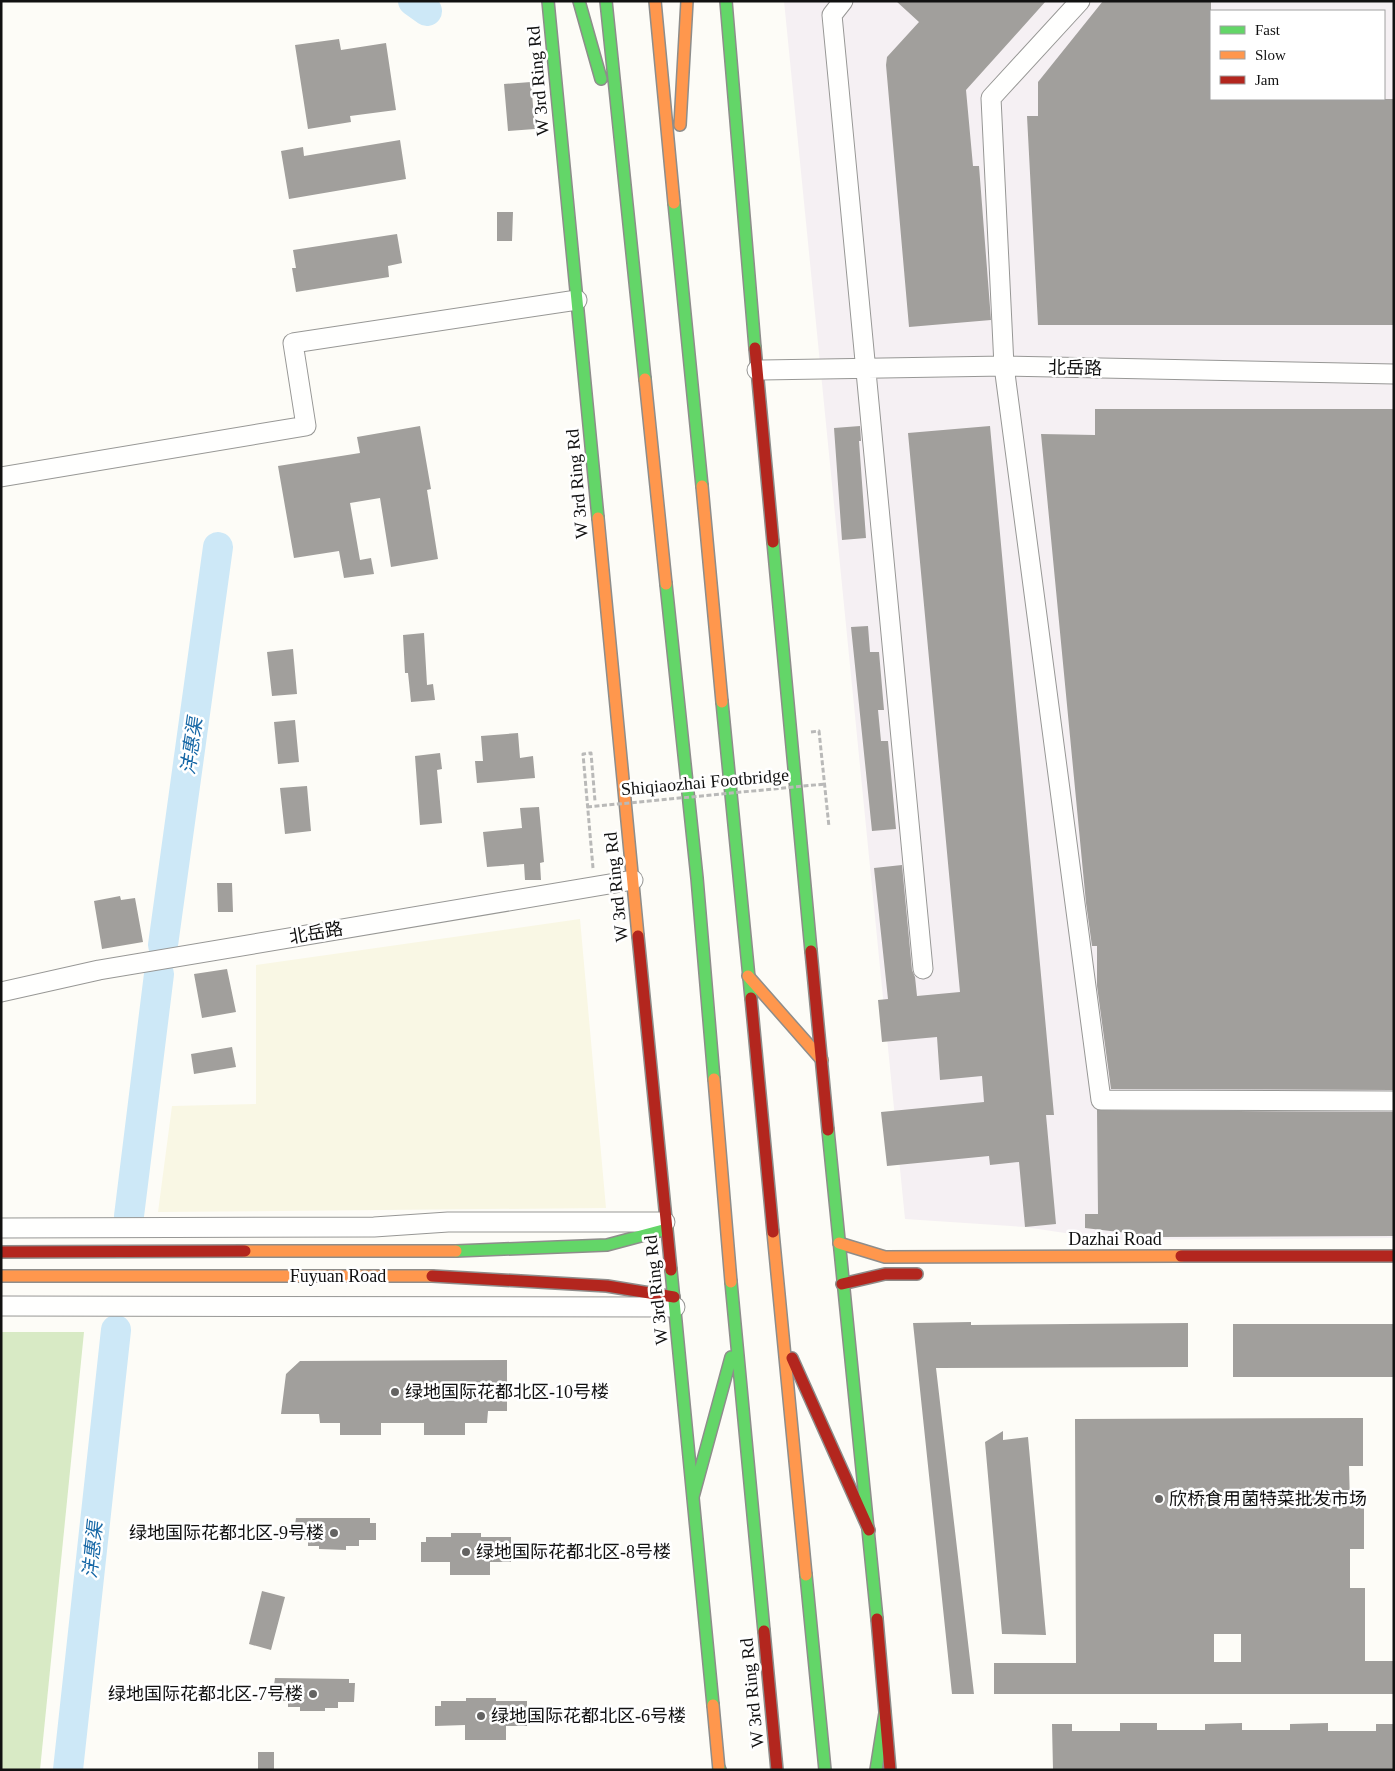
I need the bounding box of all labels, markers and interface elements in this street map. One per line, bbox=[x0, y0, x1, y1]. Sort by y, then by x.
legend bbox=[1210, 10, 1385, 100]
text: Fast bbox=[1255, 22, 1281, 38]
street label: W 3rd Ring Rd bbox=[523, 25, 553, 137]
text: Slow bbox=[1255, 47, 1286, 63]
text: Jam bbox=[1255, 72, 1279, 88]
street label: 北岳路 bbox=[1048, 358, 1102, 378]
street label: W 3rd Ring Rd bbox=[562, 428, 592, 540]
water label: 沣惠渠 bbox=[177, 713, 206, 776]
street label: Shiqiaozhai Footbridge bbox=[620, 765, 790, 799]
street label: W 3rd Ring Rd bbox=[600, 831, 632, 943]
street label: 北岳路 bbox=[288, 918, 344, 948]
street label: Dazhai Road bbox=[1068, 1229, 1162, 1249]
street label: W 3rd Ring Rd bbox=[640, 1234, 672, 1346]
street label: Fuyuan Road bbox=[290, 1266, 386, 1286]
place label: 绿地国际花都北区-10号楼 bbox=[405, 1382, 609, 1402]
marker: 绿地国际花都北区-10号楼 bbox=[389, 1386, 401, 1398]
place label: 欣桥食用菌特菜批发市场 bbox=[1169, 1489, 1367, 1509]
marker: 欣桥食用菌特菜批发市场 bbox=[1153, 1493, 1165, 1505]
water label: 沣惠渠 bbox=[79, 1518, 106, 1580]
place label: 绿地国际花都北区-9号楼 bbox=[129, 1523, 324, 1543]
marker: 绿地国际花都北区-9号楼 bbox=[328, 1527, 340, 1539]
place label: 绿地国际花都北区-8号楼 bbox=[476, 1542, 671, 1562]
marker: 绿地国际花都北区-8号楼 bbox=[460, 1546, 472, 1558]
street label: W 3rd Ring Rd bbox=[736, 1637, 768, 1749]
place label: 绿地国际花都北区-7号楼 bbox=[108, 1684, 303, 1704]
marker: 绿地国际花都北区-7号楼 bbox=[307, 1688, 319, 1700]
place label: 绿地国际花都北区-6号楼 bbox=[491, 1706, 686, 1726]
marker: 绿地国际花都北区-6号楼 bbox=[475, 1710, 487, 1722]

